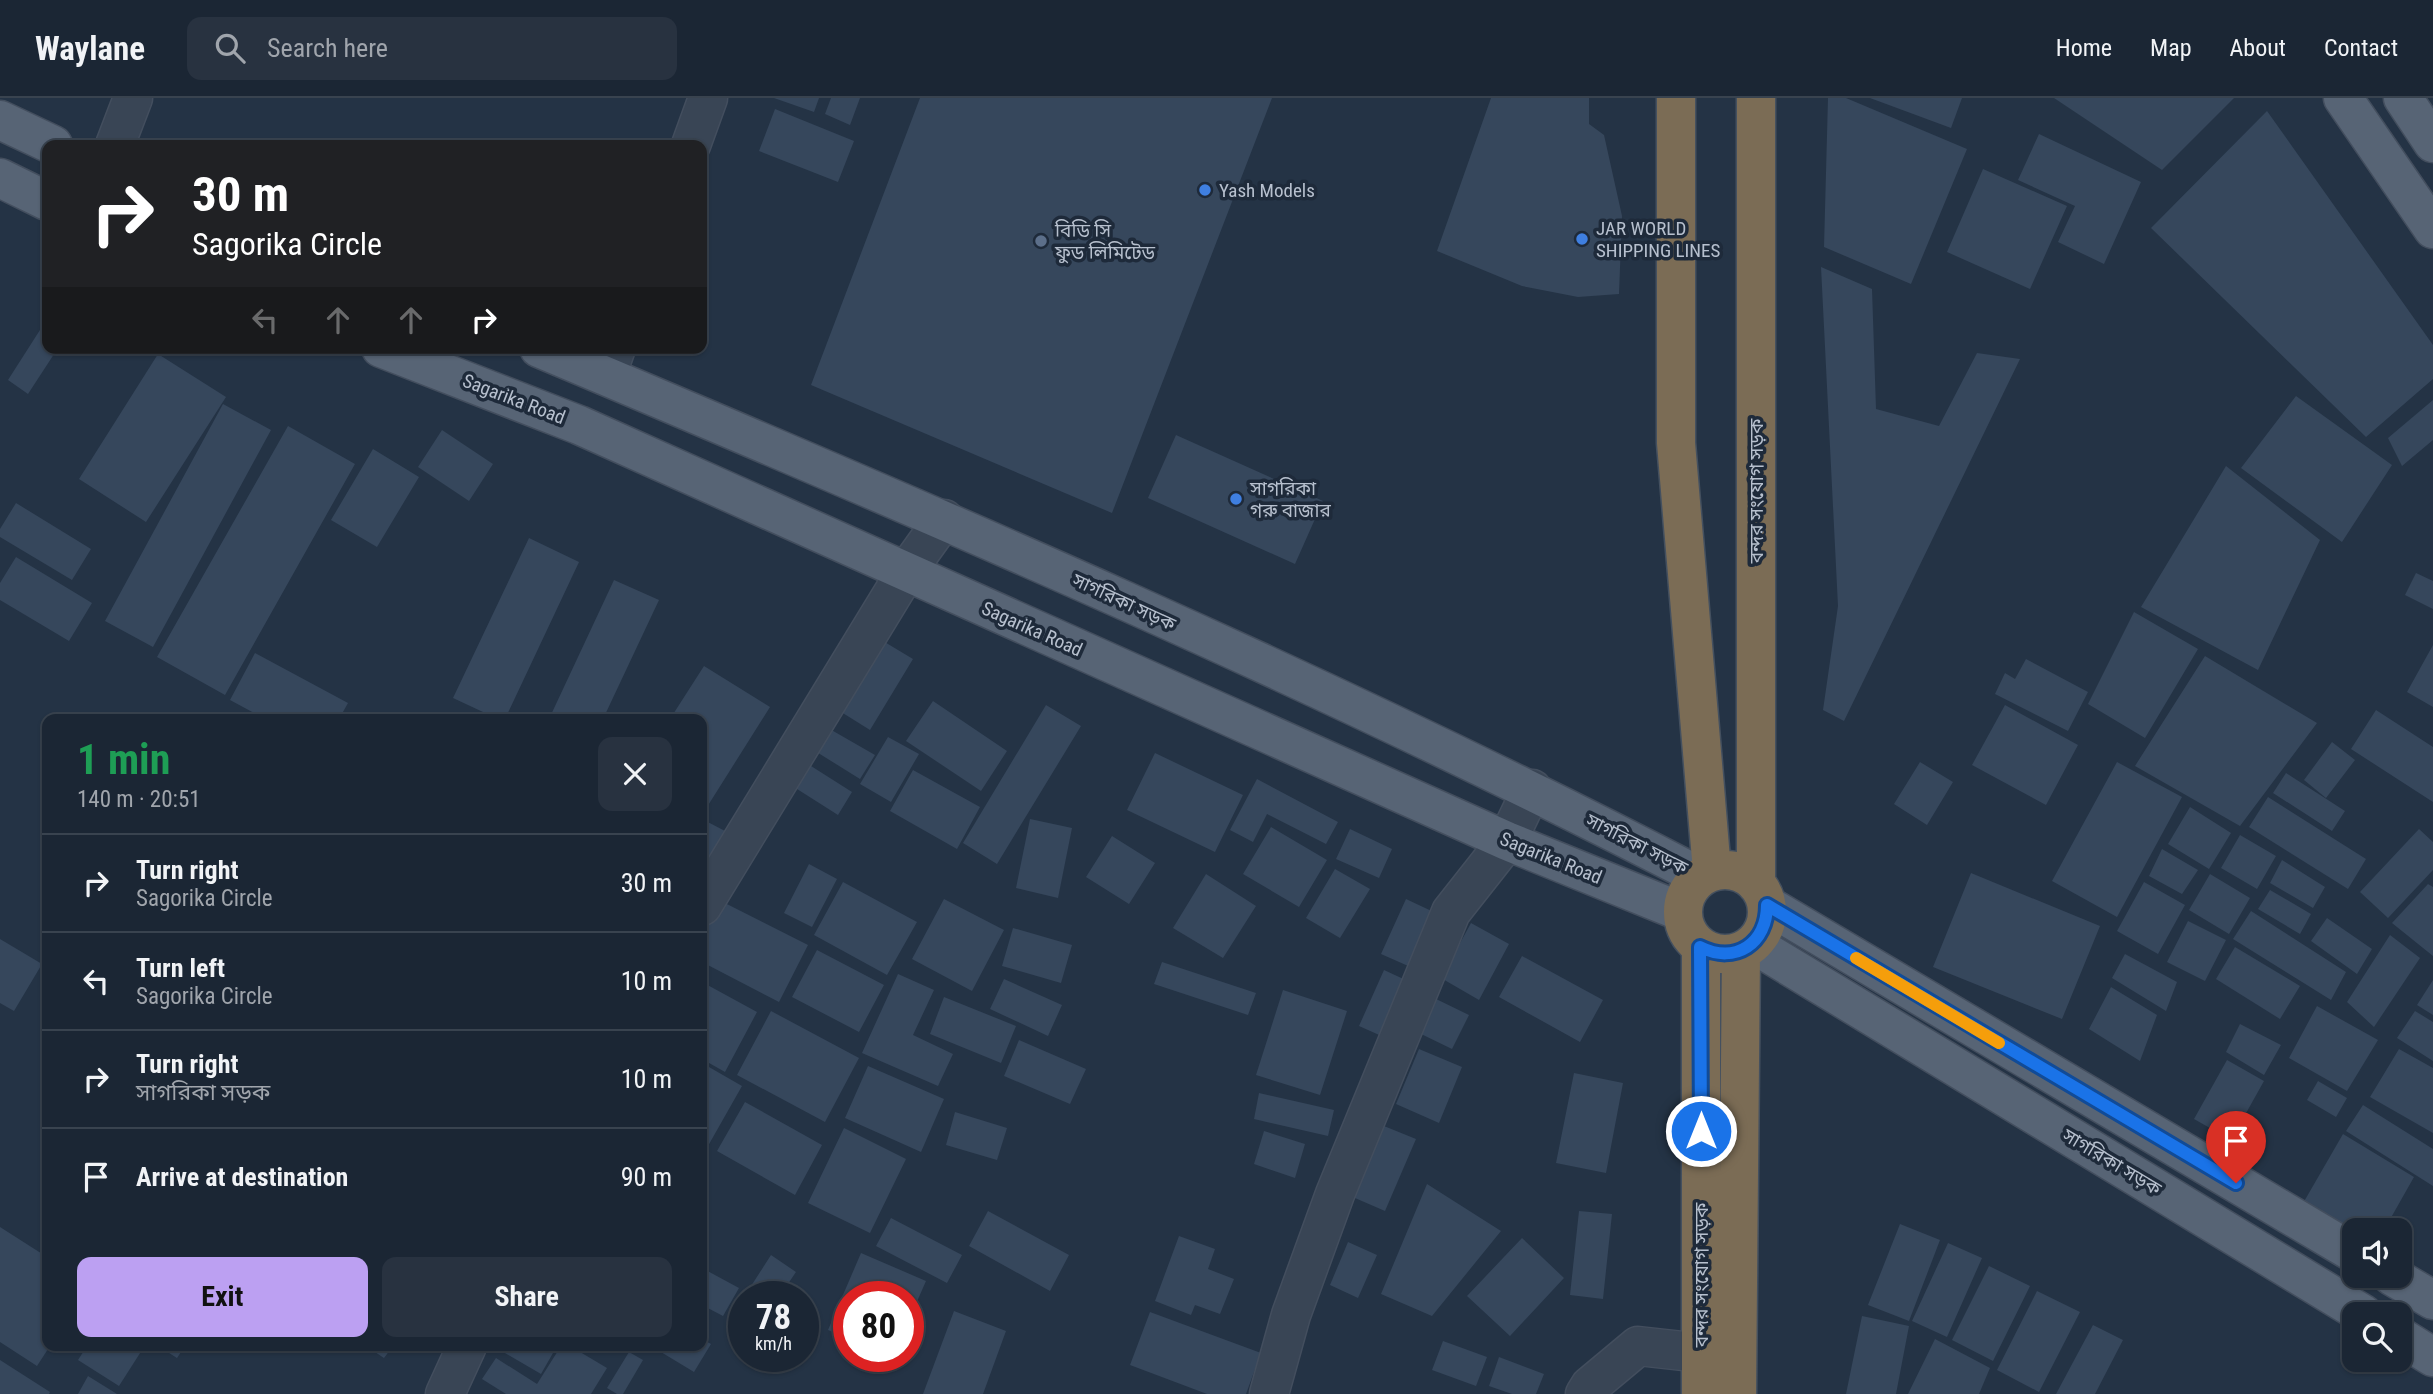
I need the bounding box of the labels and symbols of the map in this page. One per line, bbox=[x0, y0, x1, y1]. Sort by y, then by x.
place label: Yash Models bbox=[1219, 179, 1315, 202]
marker: Yash Models bbox=[1197, 182, 1213, 198]
place label: JAR WORLD SHIPPING LINES bbox=[1596, 217, 1721, 262]
place label: বিডি সি ফুড লিমিটেড bbox=[1054, 219, 1156, 264]
marker: JAR WORLD SHIPPING LINES bbox=[1574, 231, 1590, 247]
marker: বিডি সি ফুড লিমিটেড bbox=[1033, 233, 1049, 249]
street label: Sagarika Road bbox=[460, 369, 568, 429]
street label: বন্দর সংযোগ সড়ক bbox=[1745, 418, 1768, 564]
place label: সাগরিকা গরু বাজার bbox=[1249, 477, 1331, 522]
marker: সাগরিকা গরু বাজার bbox=[1228, 491, 1244, 507]
street label: সাগরিকা সড়ক bbox=[1068, 568, 1180, 636]
street label: Sagarika Road bbox=[978, 597, 1086, 661]
street label: সাগরিকা সড়ক bbox=[1581, 808, 1692, 880]
street label: Sagarika Road bbox=[1497, 827, 1605, 889]
position arrow bbox=[1664, 1094, 1738, 1168]
pin bbox=[2206, 1111, 2266, 1183]
street label: সাগরিকা সড়ক bbox=[2058, 1123, 2166, 1201]
street label: বন্দর সংযোগ সড়ক bbox=[1690, 1202, 1713, 1348]
speed limit sign: 80 bbox=[833, 1281, 924, 1372]

